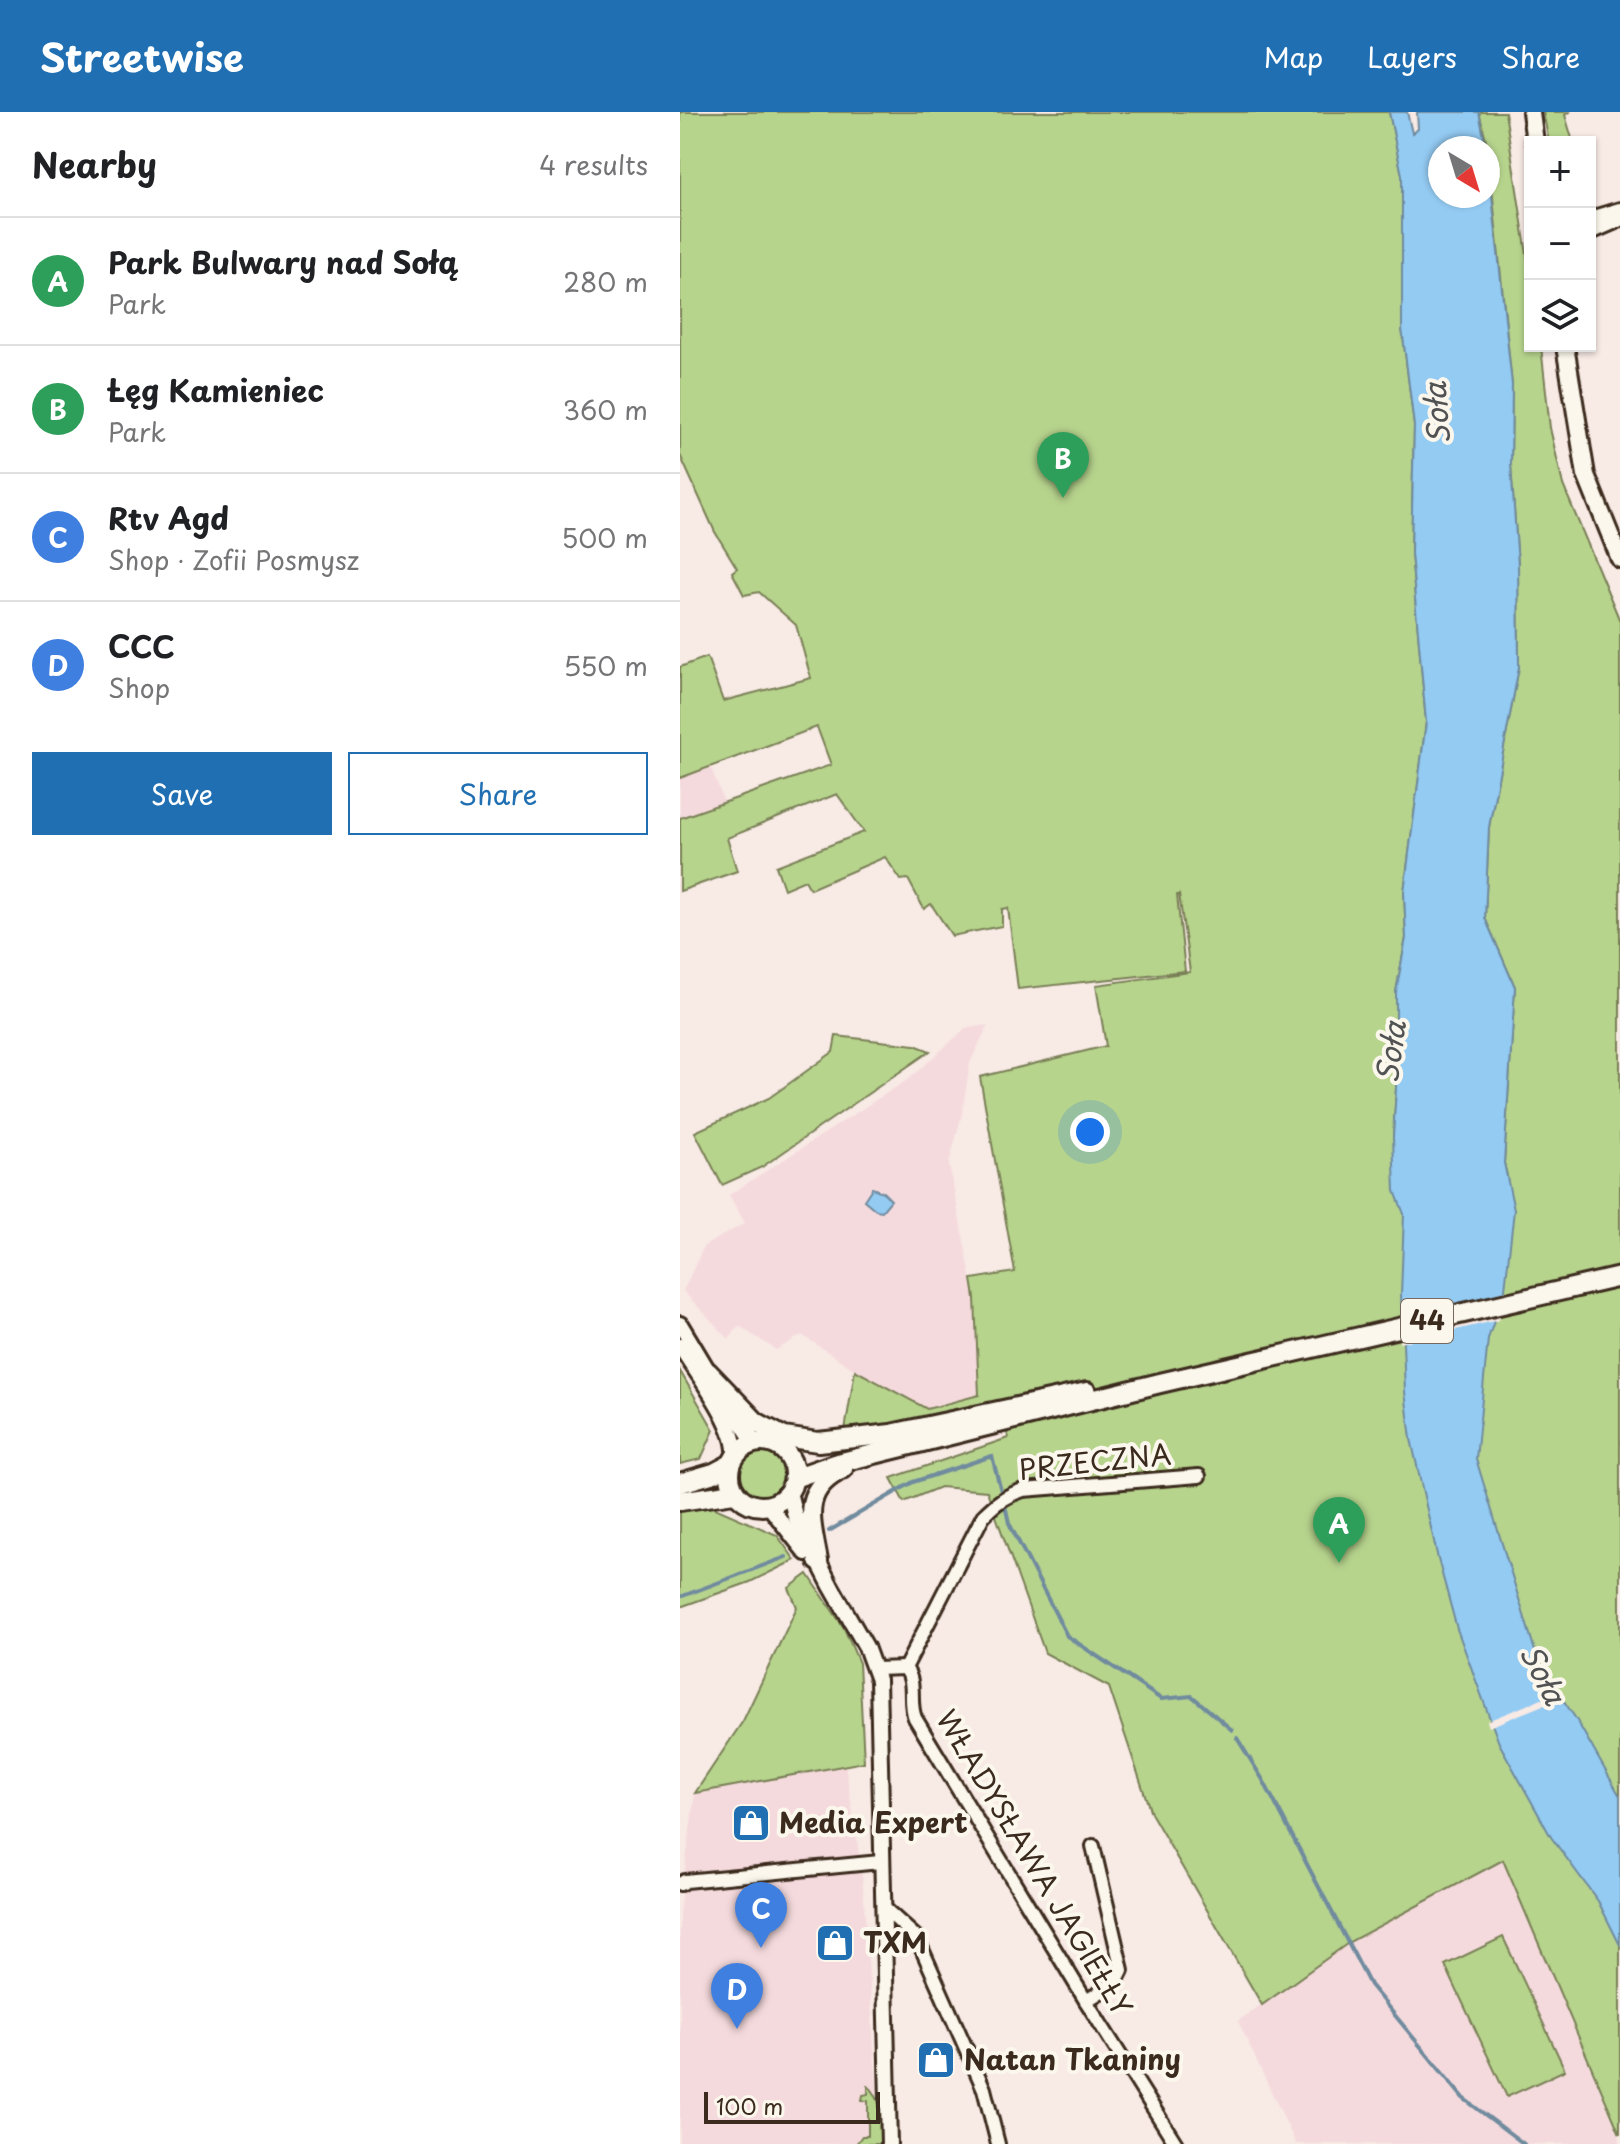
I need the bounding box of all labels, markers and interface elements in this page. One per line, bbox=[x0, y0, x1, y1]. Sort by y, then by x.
text: Streetwise bbox=[40, 28, 244, 85]
text: Map bbox=[1263, 35, 1323, 78]
text: Layers bbox=[1367, 35, 1457, 78]
text: Share bbox=[1501, 35, 1580, 78]
north arrow bbox=[1428, 136, 1500, 208]
map controls bbox=[1524, 136, 1596, 352]
button: + bbox=[1524, 136, 1596, 208]
text: Nearby bbox=[32, 138, 157, 190]
text: 4 results bbox=[539, 145, 648, 184]
button: − bbox=[1524, 208, 1596, 280]
text: Park Bulwary nad Sołą bbox=[108, 239, 458, 284]
text: A bbox=[48, 262, 68, 301]
text: 280 m bbox=[563, 262, 648, 301]
button: layers bbox=[1524, 280, 1596, 352]
text: Park bbox=[108, 284, 166, 323]
text: Łęg Kamieniec bbox=[108, 367, 324, 412]
water label: Soła bbox=[1411, 379, 1460, 446]
text: B bbox=[49, 390, 67, 429]
text: 360 m bbox=[563, 390, 648, 429]
text: Park bbox=[108, 412, 166, 451]
pin: B bbox=[1037, 432, 1089, 498]
text: Rtv Agd bbox=[108, 495, 229, 540]
text: C bbox=[48, 518, 68, 557]
text: 500 m bbox=[561, 518, 648, 557]
text: Shop · Zofii Posmysz bbox=[108, 540, 359, 579]
text: CCC bbox=[108, 623, 175, 668]
text: D bbox=[48, 646, 68, 685]
text: 550 m bbox=[564, 646, 648, 685]
text: Shop bbox=[108, 668, 170, 707]
button: Save bbox=[32, 752, 332, 835]
button: Share bbox=[348, 752, 648, 835]
water label: Soła bbox=[1363, 1016, 1416, 1086]
your location bbox=[1070, 1112, 1110, 1152]
road number: 44 bbox=[1401, 1299, 1453, 1343]
street label: PRZECZNA bbox=[1017, 1431, 1173, 1490]
pin: A bbox=[1313, 1497, 1365, 1563]
water label: Soła bbox=[1510, 1636, 1579, 1713]
street label: WŁADYSŁAWA JAGIEŁŁY bbox=[926, 1701, 1144, 2024]
place label: Media Expert bbox=[779, 1800, 968, 1843]
shop icon: Media Expert bbox=[730, 1802, 772, 1844]
pin: C bbox=[735, 1882, 787, 1948]
place label: TXM bbox=[863, 1920, 927, 1963]
shop icon: TXM bbox=[814, 1922, 856, 1964]
pin: D bbox=[711, 1963, 763, 2029]
place label: Natan Tkaniny bbox=[964, 2037, 1181, 2080]
shop icon: Natan Tkaniny bbox=[915, 2039, 957, 2081]
scale bar bbox=[704, 2088, 880, 2124]
text: 100 m bbox=[716, 2089, 783, 2122]

